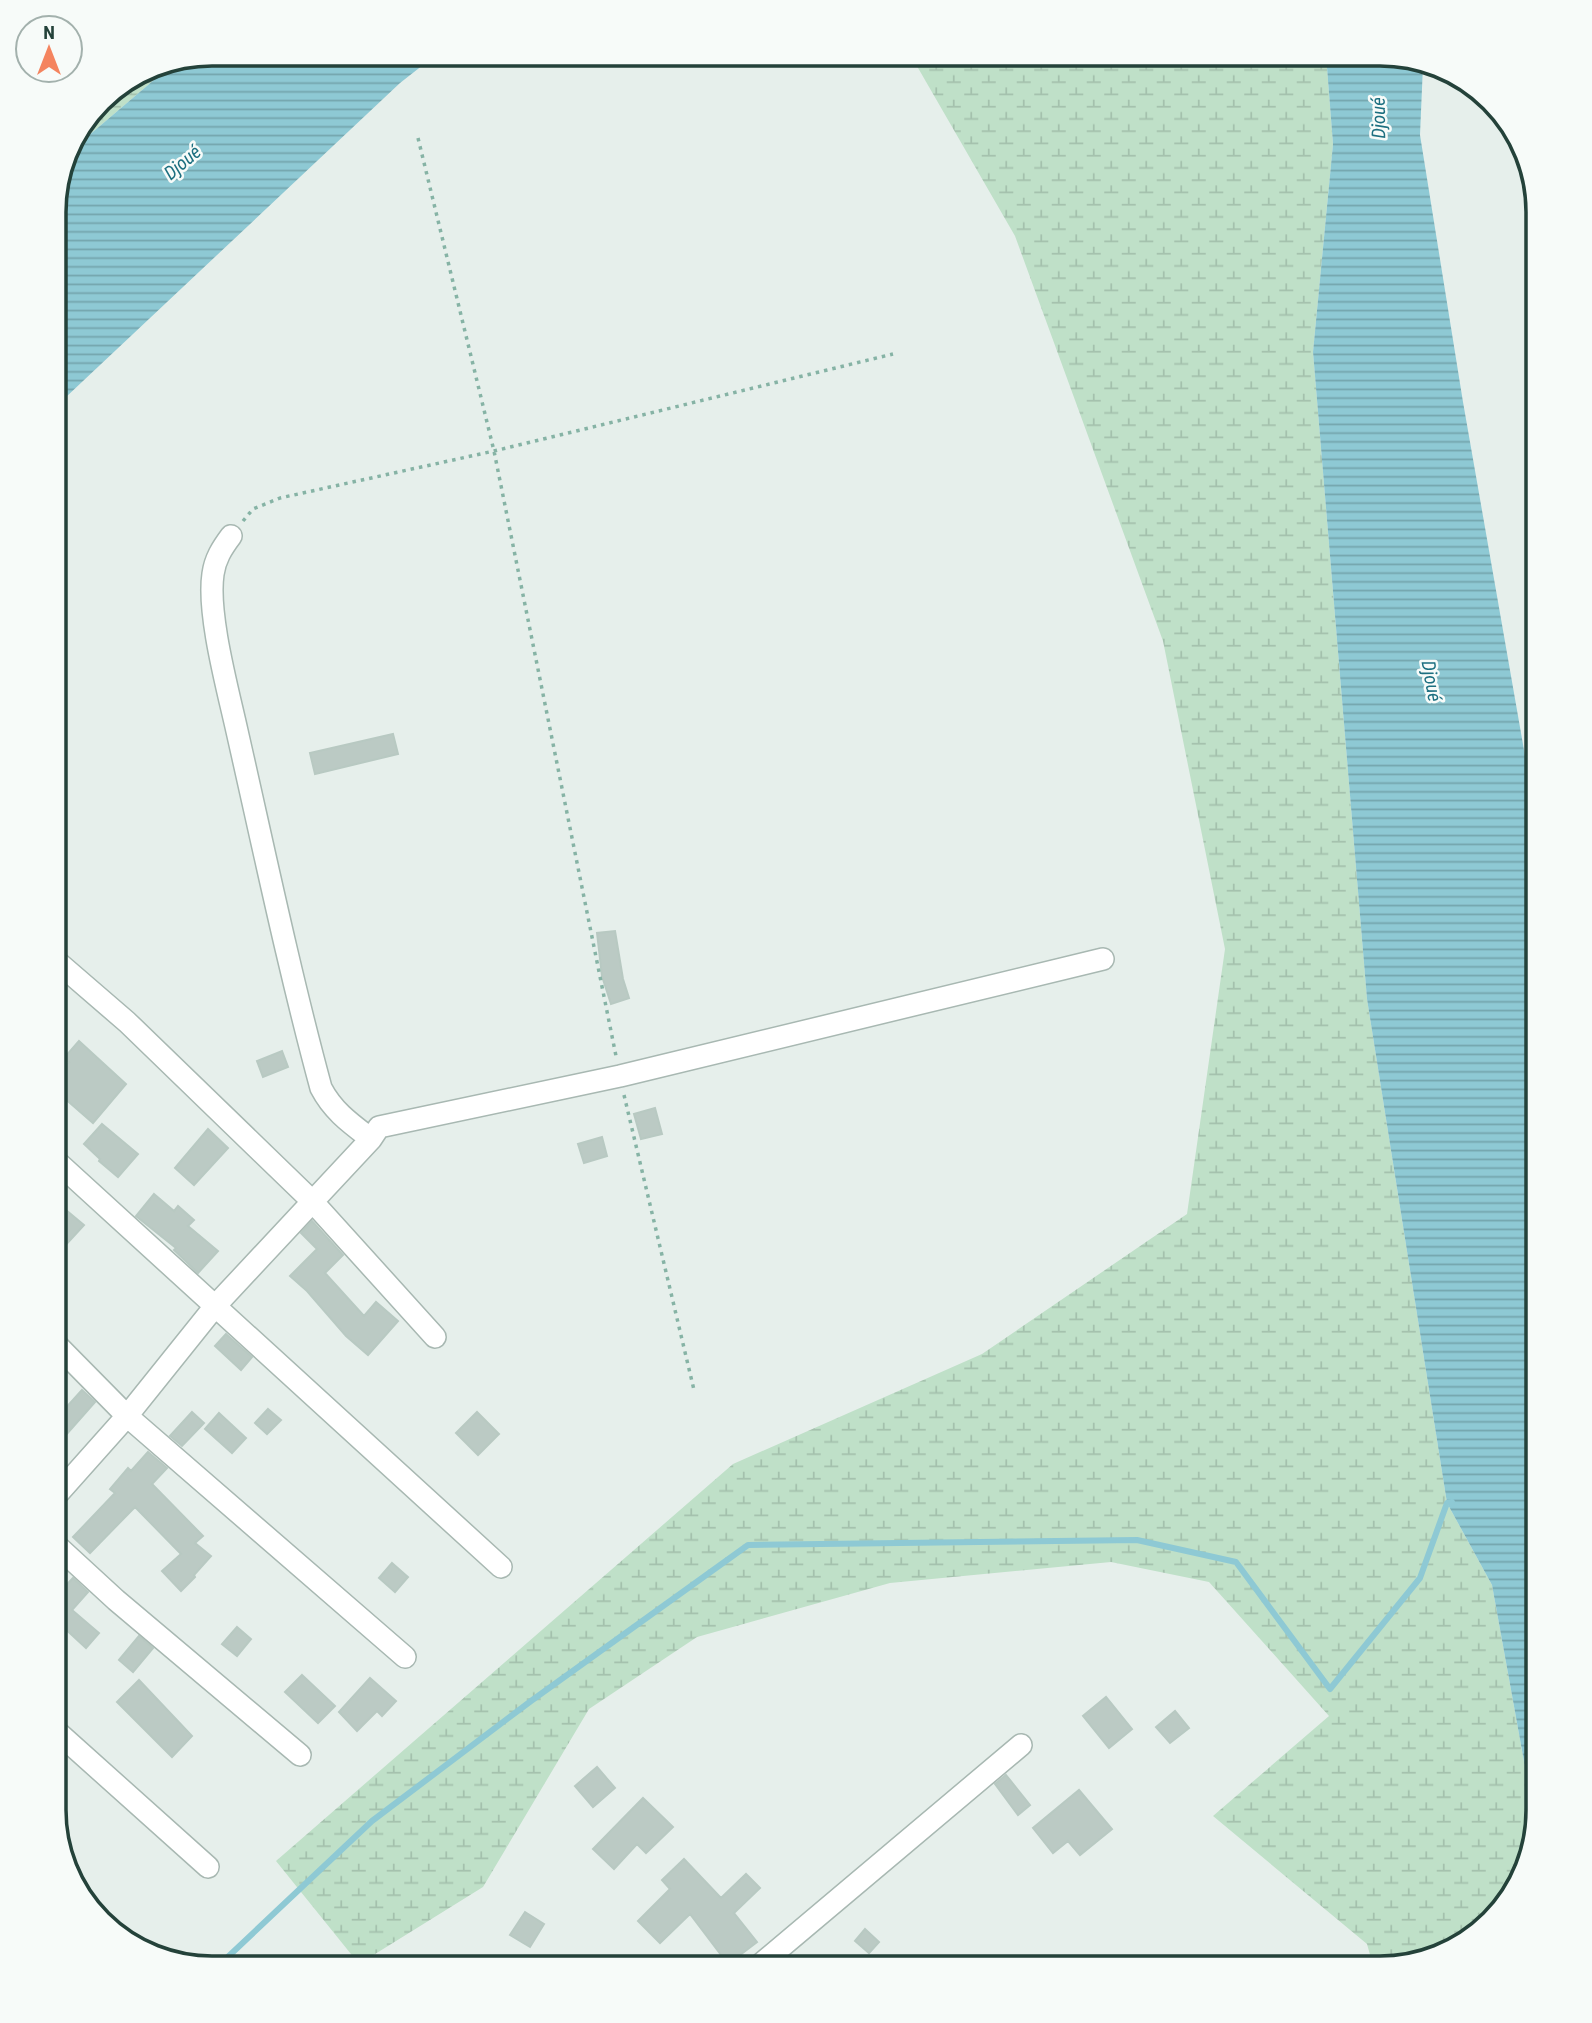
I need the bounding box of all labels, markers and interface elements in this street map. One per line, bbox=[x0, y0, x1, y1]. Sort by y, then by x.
north arrow bbox=[14, 14, 84, 84]
text: N bbox=[43, 21, 55, 44]
water label: Djoué bbox=[1367, 97, 1390, 139]
water label: Djoué bbox=[159, 140, 206, 185]
water label: Djoué bbox=[1417, 659, 1446, 704]

